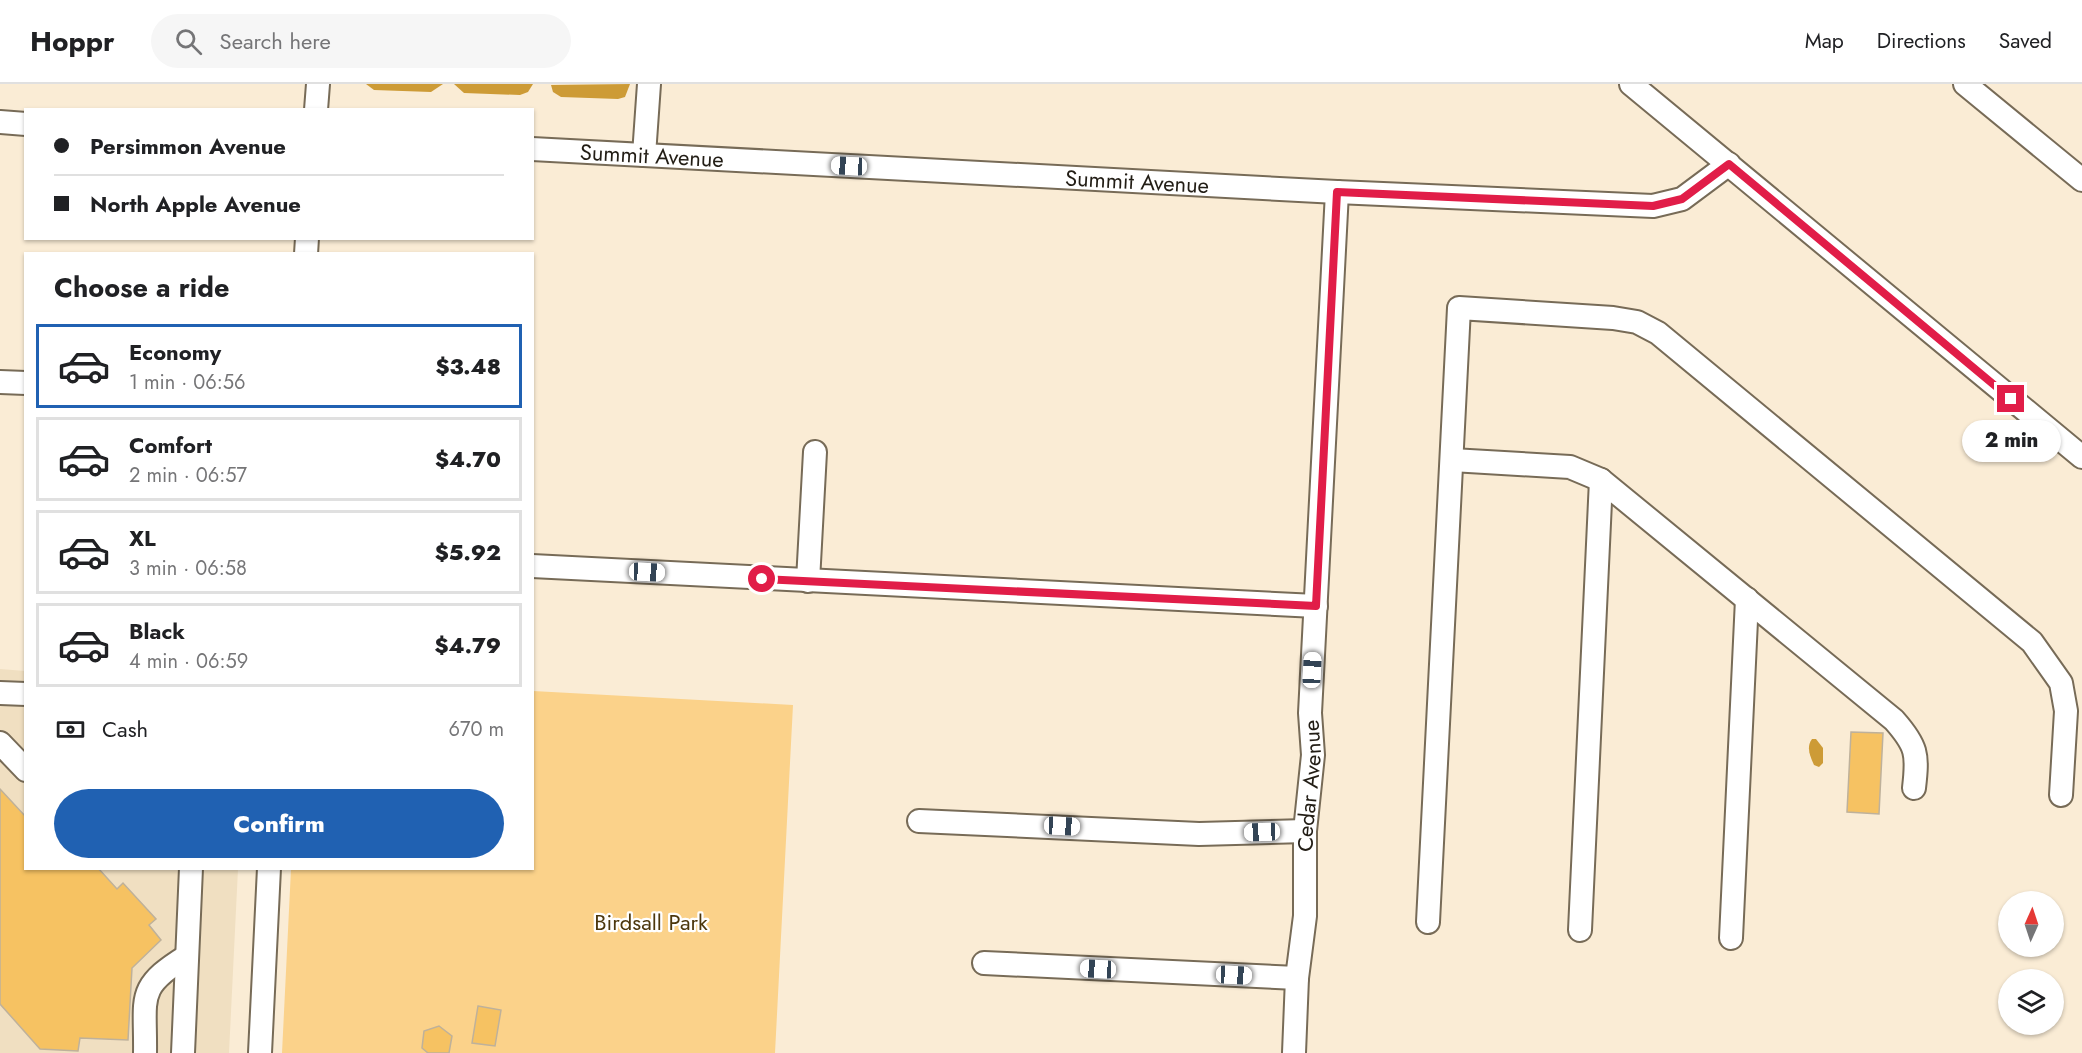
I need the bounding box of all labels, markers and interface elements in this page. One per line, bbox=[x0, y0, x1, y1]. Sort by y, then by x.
search box bbox=[151, 14, 571, 68]
text: Hoppr bbox=[30, 21, 115, 62]
icon: search bbox=[172, 25, 205, 58]
text: Search here bbox=[220, 25, 331, 57]
text: Map bbox=[1805, 26, 1844, 56]
text: Directions bbox=[1877, 26, 1966, 56]
text: Saved bbox=[1999, 26, 2052, 56]
text: Persimmon Avenue bbox=[90, 130, 286, 162]
street label: Summit Avenue bbox=[579, 136, 725, 175]
car bbox=[831, 156, 867, 176]
street label: Summit Avenue bbox=[1064, 162, 1210, 201]
text: North Apple Avenue bbox=[90, 188, 301, 220]
text: Choose a ride bbox=[54, 268, 229, 307]
text: Economy bbox=[129, 336, 221, 368]
icon: car bbox=[57, 339, 111, 393]
text: $3.48 bbox=[436, 350, 501, 382]
text: 1 min · 06:56 bbox=[129, 368, 246, 397]
route end bbox=[1997, 385, 2024, 412]
callout: 2 min bbox=[1962, 420, 2060, 462]
text: 2 min bbox=[1985, 426, 2038, 455]
text: Comfort bbox=[129, 429, 212, 461]
icon: car bbox=[57, 432, 111, 486]
text: $4.70 bbox=[435, 443, 501, 475]
text: 2 min · 06:57 bbox=[129, 461, 247, 490]
text: XL bbox=[129, 522, 156, 554]
icon: car bbox=[57, 525, 111, 579]
text: $5.92 bbox=[435, 536, 501, 568]
text: 3 min · 06:58 bbox=[129, 554, 247, 583]
car bbox=[629, 562, 665, 582]
route start bbox=[748, 565, 775, 592]
text: Black bbox=[129, 615, 185, 647]
icon: car bbox=[57, 618, 111, 672]
text: $4.79 bbox=[435, 629, 501, 661]
text: 4 min · 06:59 bbox=[129, 647, 248, 676]
car bbox=[1302, 652, 1322, 688]
icon: cash bbox=[54, 713, 87, 746]
text: Cash bbox=[102, 713, 148, 745]
text: 670 m bbox=[448, 715, 504, 744]
street label: Cedar Avenue bbox=[1288, 719, 1329, 852]
button: Confirm bbox=[54, 789, 504, 858]
car bbox=[1044, 816, 1080, 836]
car bbox=[1244, 822, 1280, 842]
north arrow bbox=[1998, 891, 2064, 957]
map controls bbox=[1998, 891, 2064, 1035]
park label: Birdsall Park bbox=[594, 906, 708, 938]
car bbox=[1080, 959, 1116, 979]
car bbox=[1216, 965, 1252, 985]
button: layers bbox=[1998, 969, 2064, 1035]

